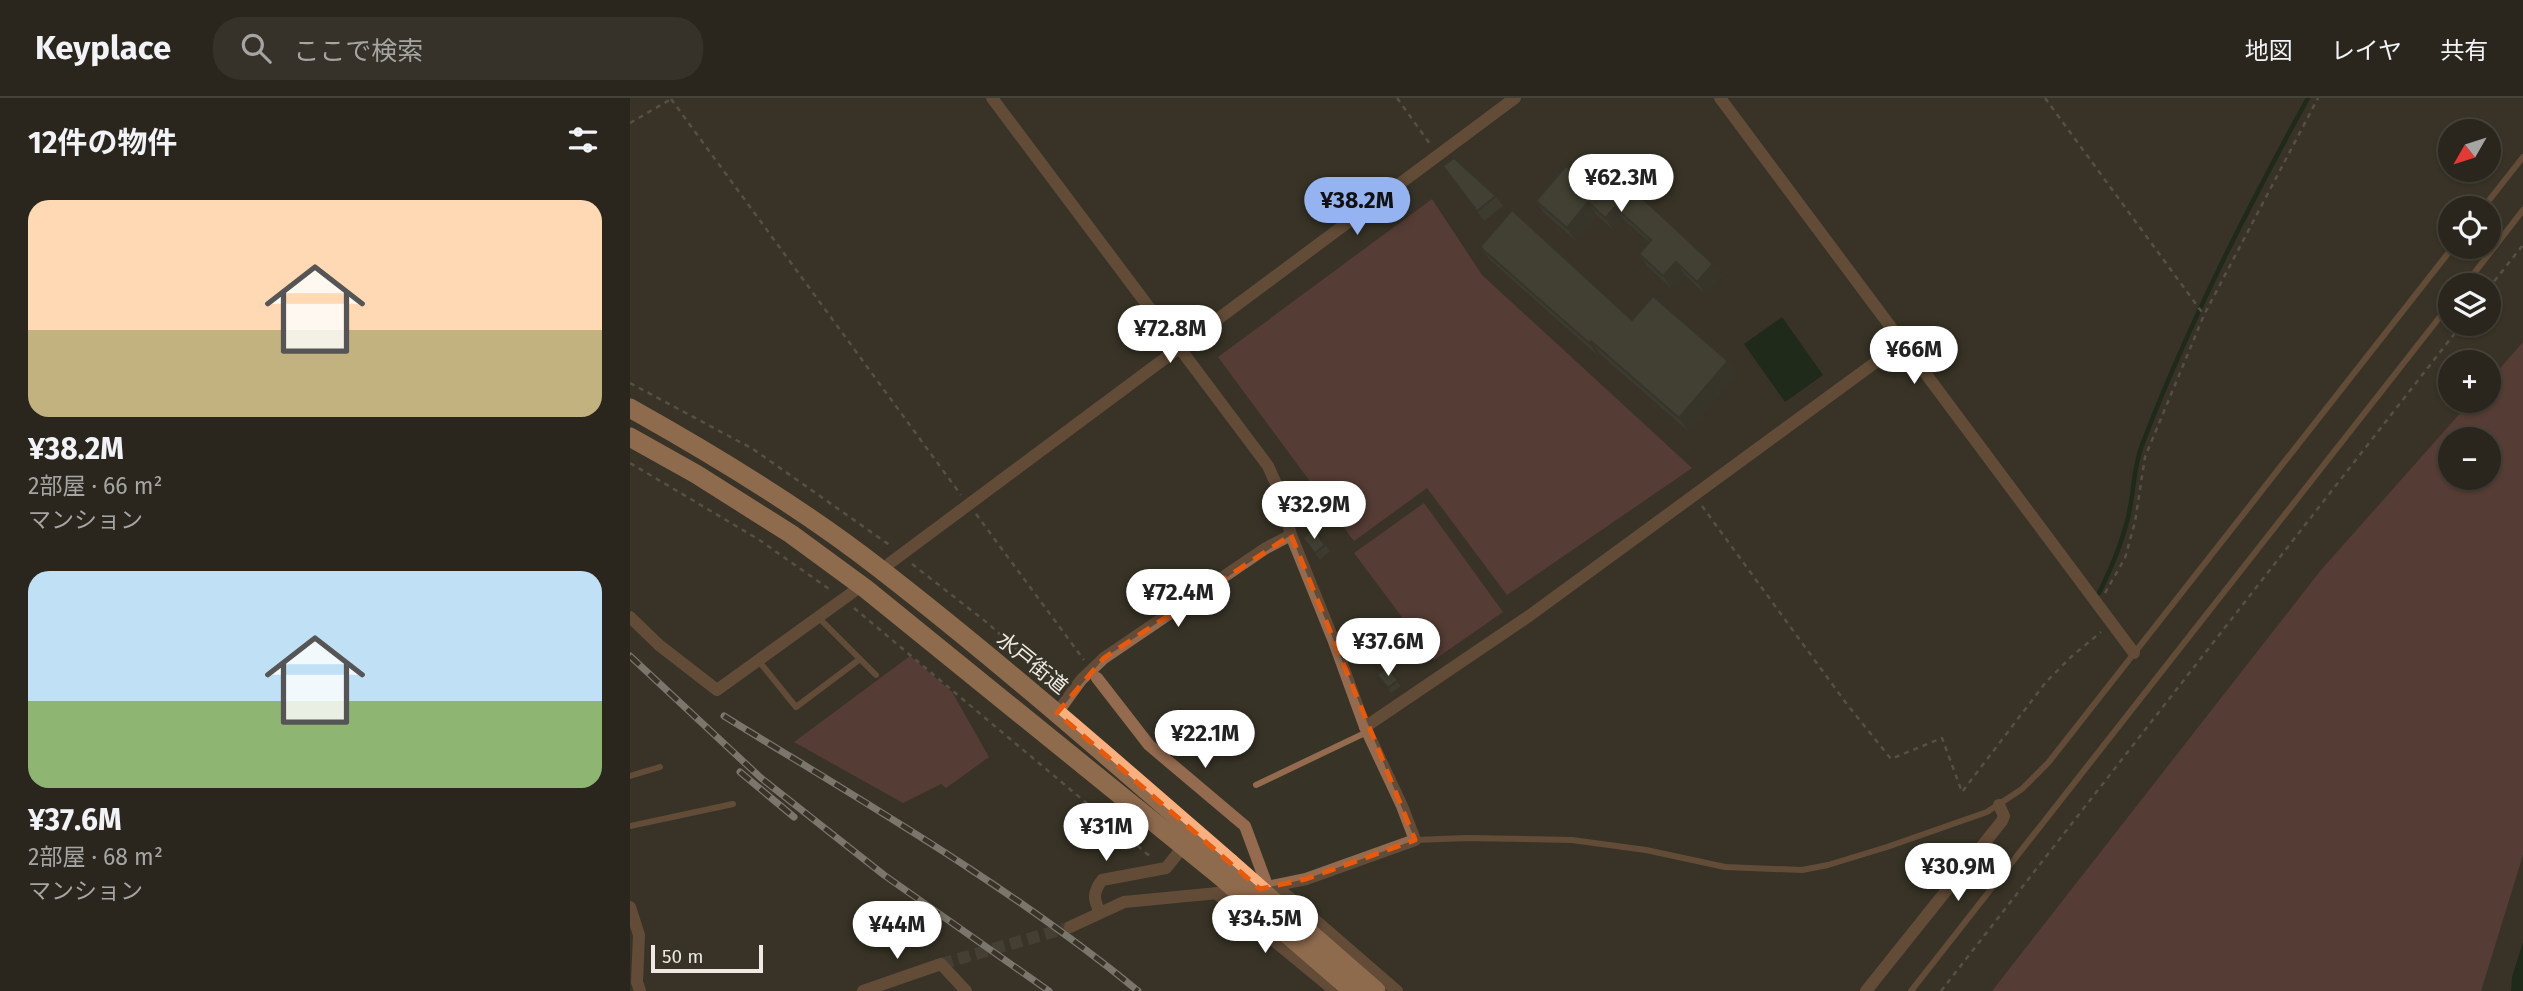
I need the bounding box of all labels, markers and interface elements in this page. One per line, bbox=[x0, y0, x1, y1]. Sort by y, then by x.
search box bbox=[213, 17, 703, 80]
text: Keyplace bbox=[35, 28, 171, 68]
icon: search bbox=[237, 29, 275, 67]
text: ここで検索 bbox=[293, 36, 423, 67]
text: 地図 bbox=[2245, 37, 2293, 65]
text: レイヤ bbox=[2331, 37, 2402, 65]
text: 共有 bbox=[2440, 37, 2488, 65]
north arrow bbox=[2438, 119, 2501, 182]
map controls bbox=[2438, 119, 2501, 490]
icon: filters bbox=[564, 121, 602, 159]
text: 12件の物件 bbox=[28, 125, 177, 161]
pin: ¥62.3M bbox=[1564, 155, 1678, 214]
text: ¥62.3M bbox=[1585, 163, 1657, 191]
pin: ¥38.2M bbox=[1300, 178, 1414, 237]
text: ¥38.2M bbox=[1320, 186, 1394, 214]
button: locate bbox=[2438, 196, 2501, 259]
icon: home bbox=[252, 246, 378, 372]
button: layers bbox=[2438, 273, 2501, 336]
pin: ¥72.8M bbox=[1113, 306, 1227, 365]
text: ¥72.8M bbox=[1134, 314, 1206, 342]
pin: ¥66M bbox=[1873, 327, 1955, 386]
text: ¥66M bbox=[1886, 335, 1942, 363]
button: + bbox=[2438, 350, 2501, 413]
button: − bbox=[2438, 427, 2501, 490]
text: ¥38.2M bbox=[28, 431, 124, 467]
text: 2部屋 · 66 m² bbox=[28, 472, 163, 500]
pin: ¥32.9M bbox=[1257, 482, 1371, 541]
text: ¥32.9M bbox=[1278, 490, 1350, 518]
text: マンション bbox=[28, 506, 143, 534]
pin: ¥72.4M bbox=[1121, 570, 1235, 629]
text: ¥72.4M bbox=[1142, 578, 1214, 606]
icon: home bbox=[252, 617, 378, 743]
pin: ¥37.6M bbox=[1331, 618, 1445, 678]
street label: 水戸街道 bbox=[991, 626, 1073, 700]
text: ¥37.6M bbox=[1352, 627, 1424, 655]
pin: ¥22.1M bbox=[1148, 710, 1262, 770]
text: ¥22.1M bbox=[1171, 719, 1239, 747]
text: ¥37.6M bbox=[28, 802, 121, 838]
pin: ¥31M bbox=[1065, 804, 1147, 863]
text: ¥31M bbox=[1080, 812, 1132, 840]
text: 2部屋 · 68 m² bbox=[28, 843, 163, 871]
pin: ¥30.9M bbox=[1901, 844, 2015, 903]
text: ¥30.9M bbox=[1921, 852, 1995, 880]
text: マンション bbox=[28, 877, 143, 905]
pin: ¥34.5M bbox=[1208, 896, 1322, 955]
pin: ¥44M bbox=[856, 902, 938, 961]
text: ¥34.5M bbox=[1228, 904, 1302, 932]
text: ¥44M bbox=[869, 910, 925, 938]
scale bar bbox=[651, 942, 763, 974]
text: 50 m bbox=[662, 945, 703, 968]

